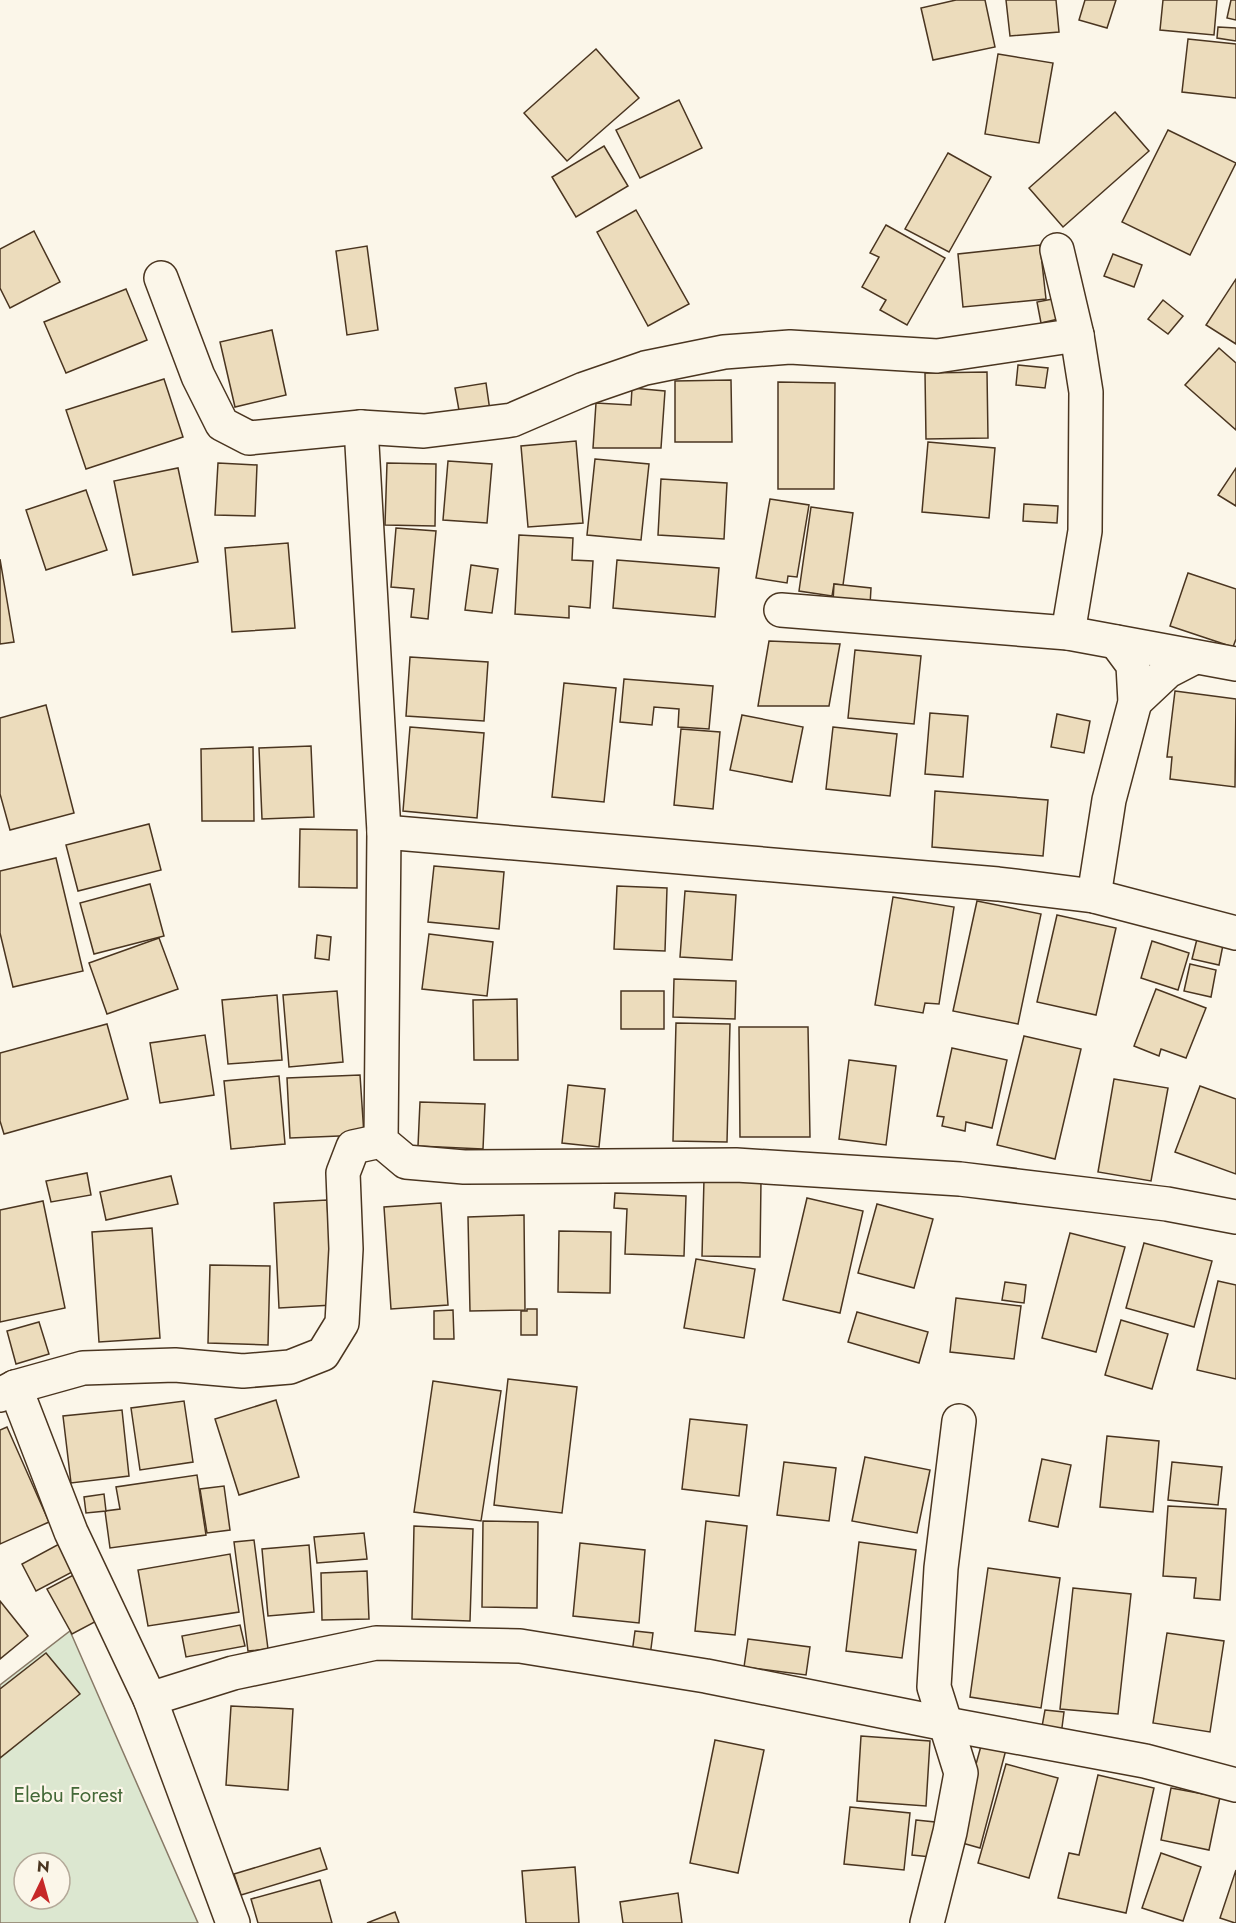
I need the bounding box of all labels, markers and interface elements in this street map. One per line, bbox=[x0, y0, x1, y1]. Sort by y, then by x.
park label: Elebu Forest bbox=[13, 1780, 123, 1810]
north arrow bbox=[12, 1851, 72, 1911]
text: N bbox=[36, 1855, 51, 1879]

